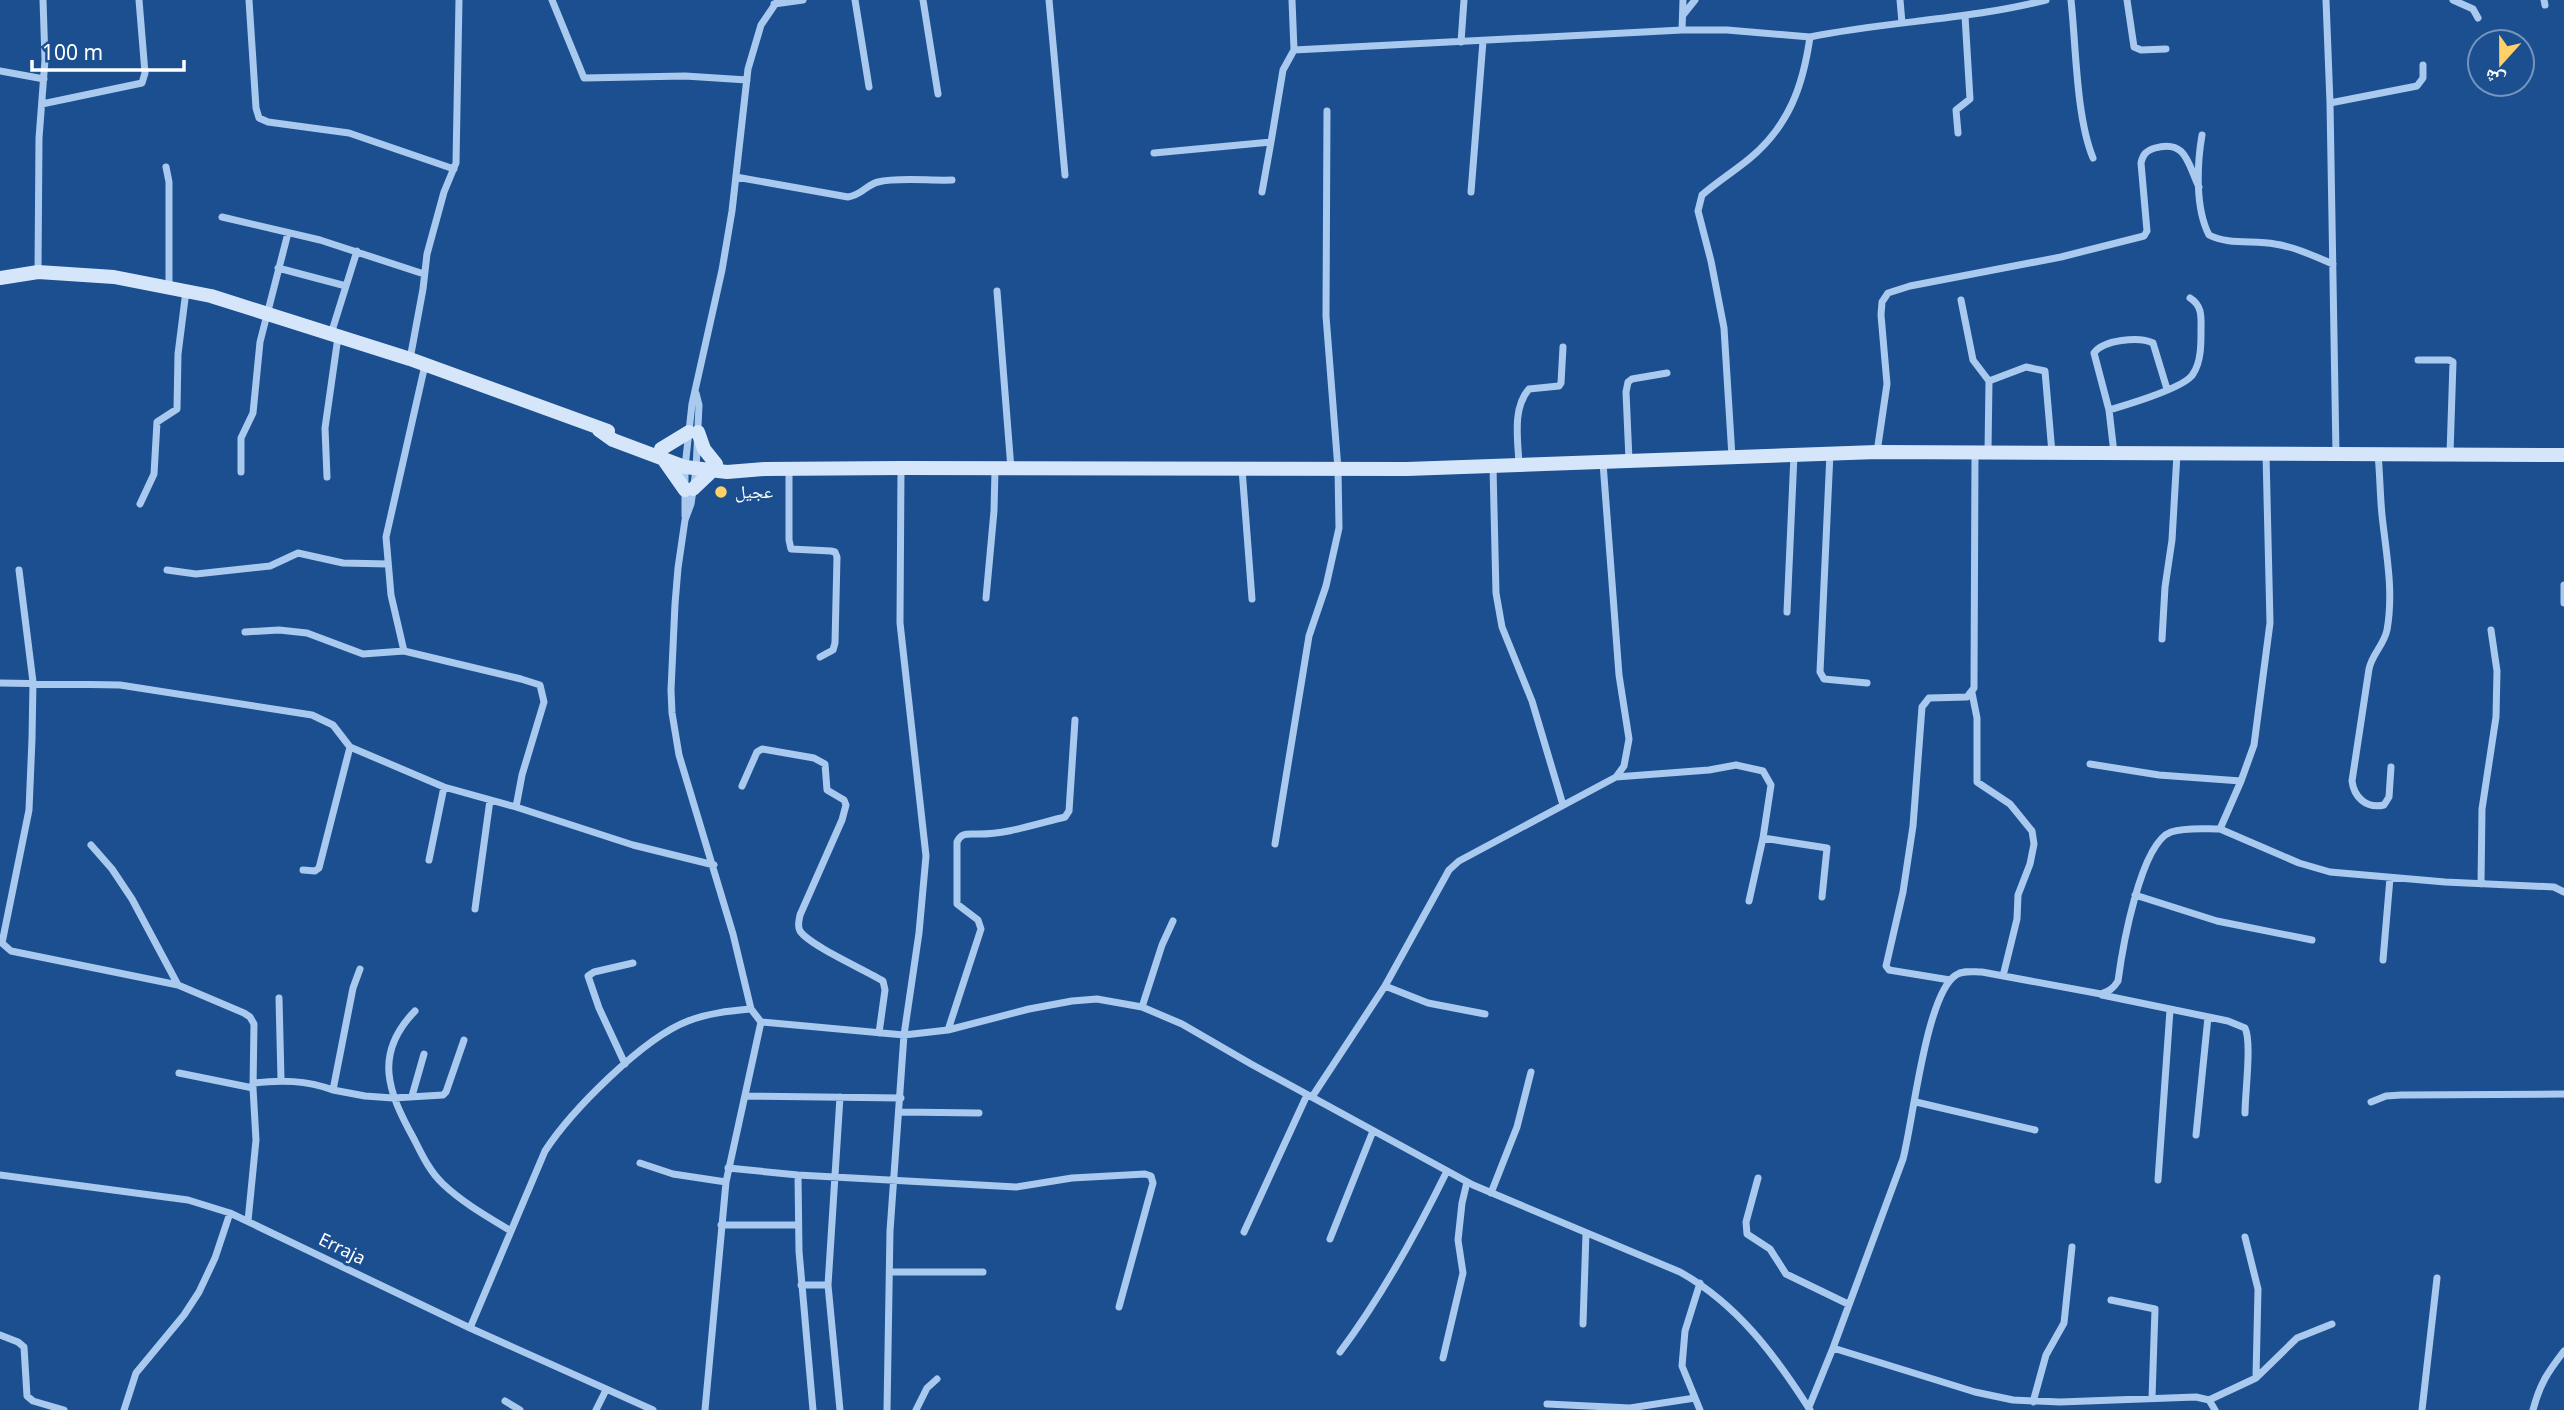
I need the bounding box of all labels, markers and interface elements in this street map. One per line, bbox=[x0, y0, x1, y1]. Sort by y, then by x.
scale bar bbox=[32, 28, 184, 72]
north arrow bbox=[2466, 28, 2536, 98]
text: 100 m bbox=[42, 38, 103, 66]
text: ش bbox=[2481, 63, 2509, 95]
place label: عجيل bbox=[735, 479, 773, 503]
marker: عجيل bbox=[713, 484, 729, 500]
street label: Erraja bbox=[315, 1226, 370, 1270]

